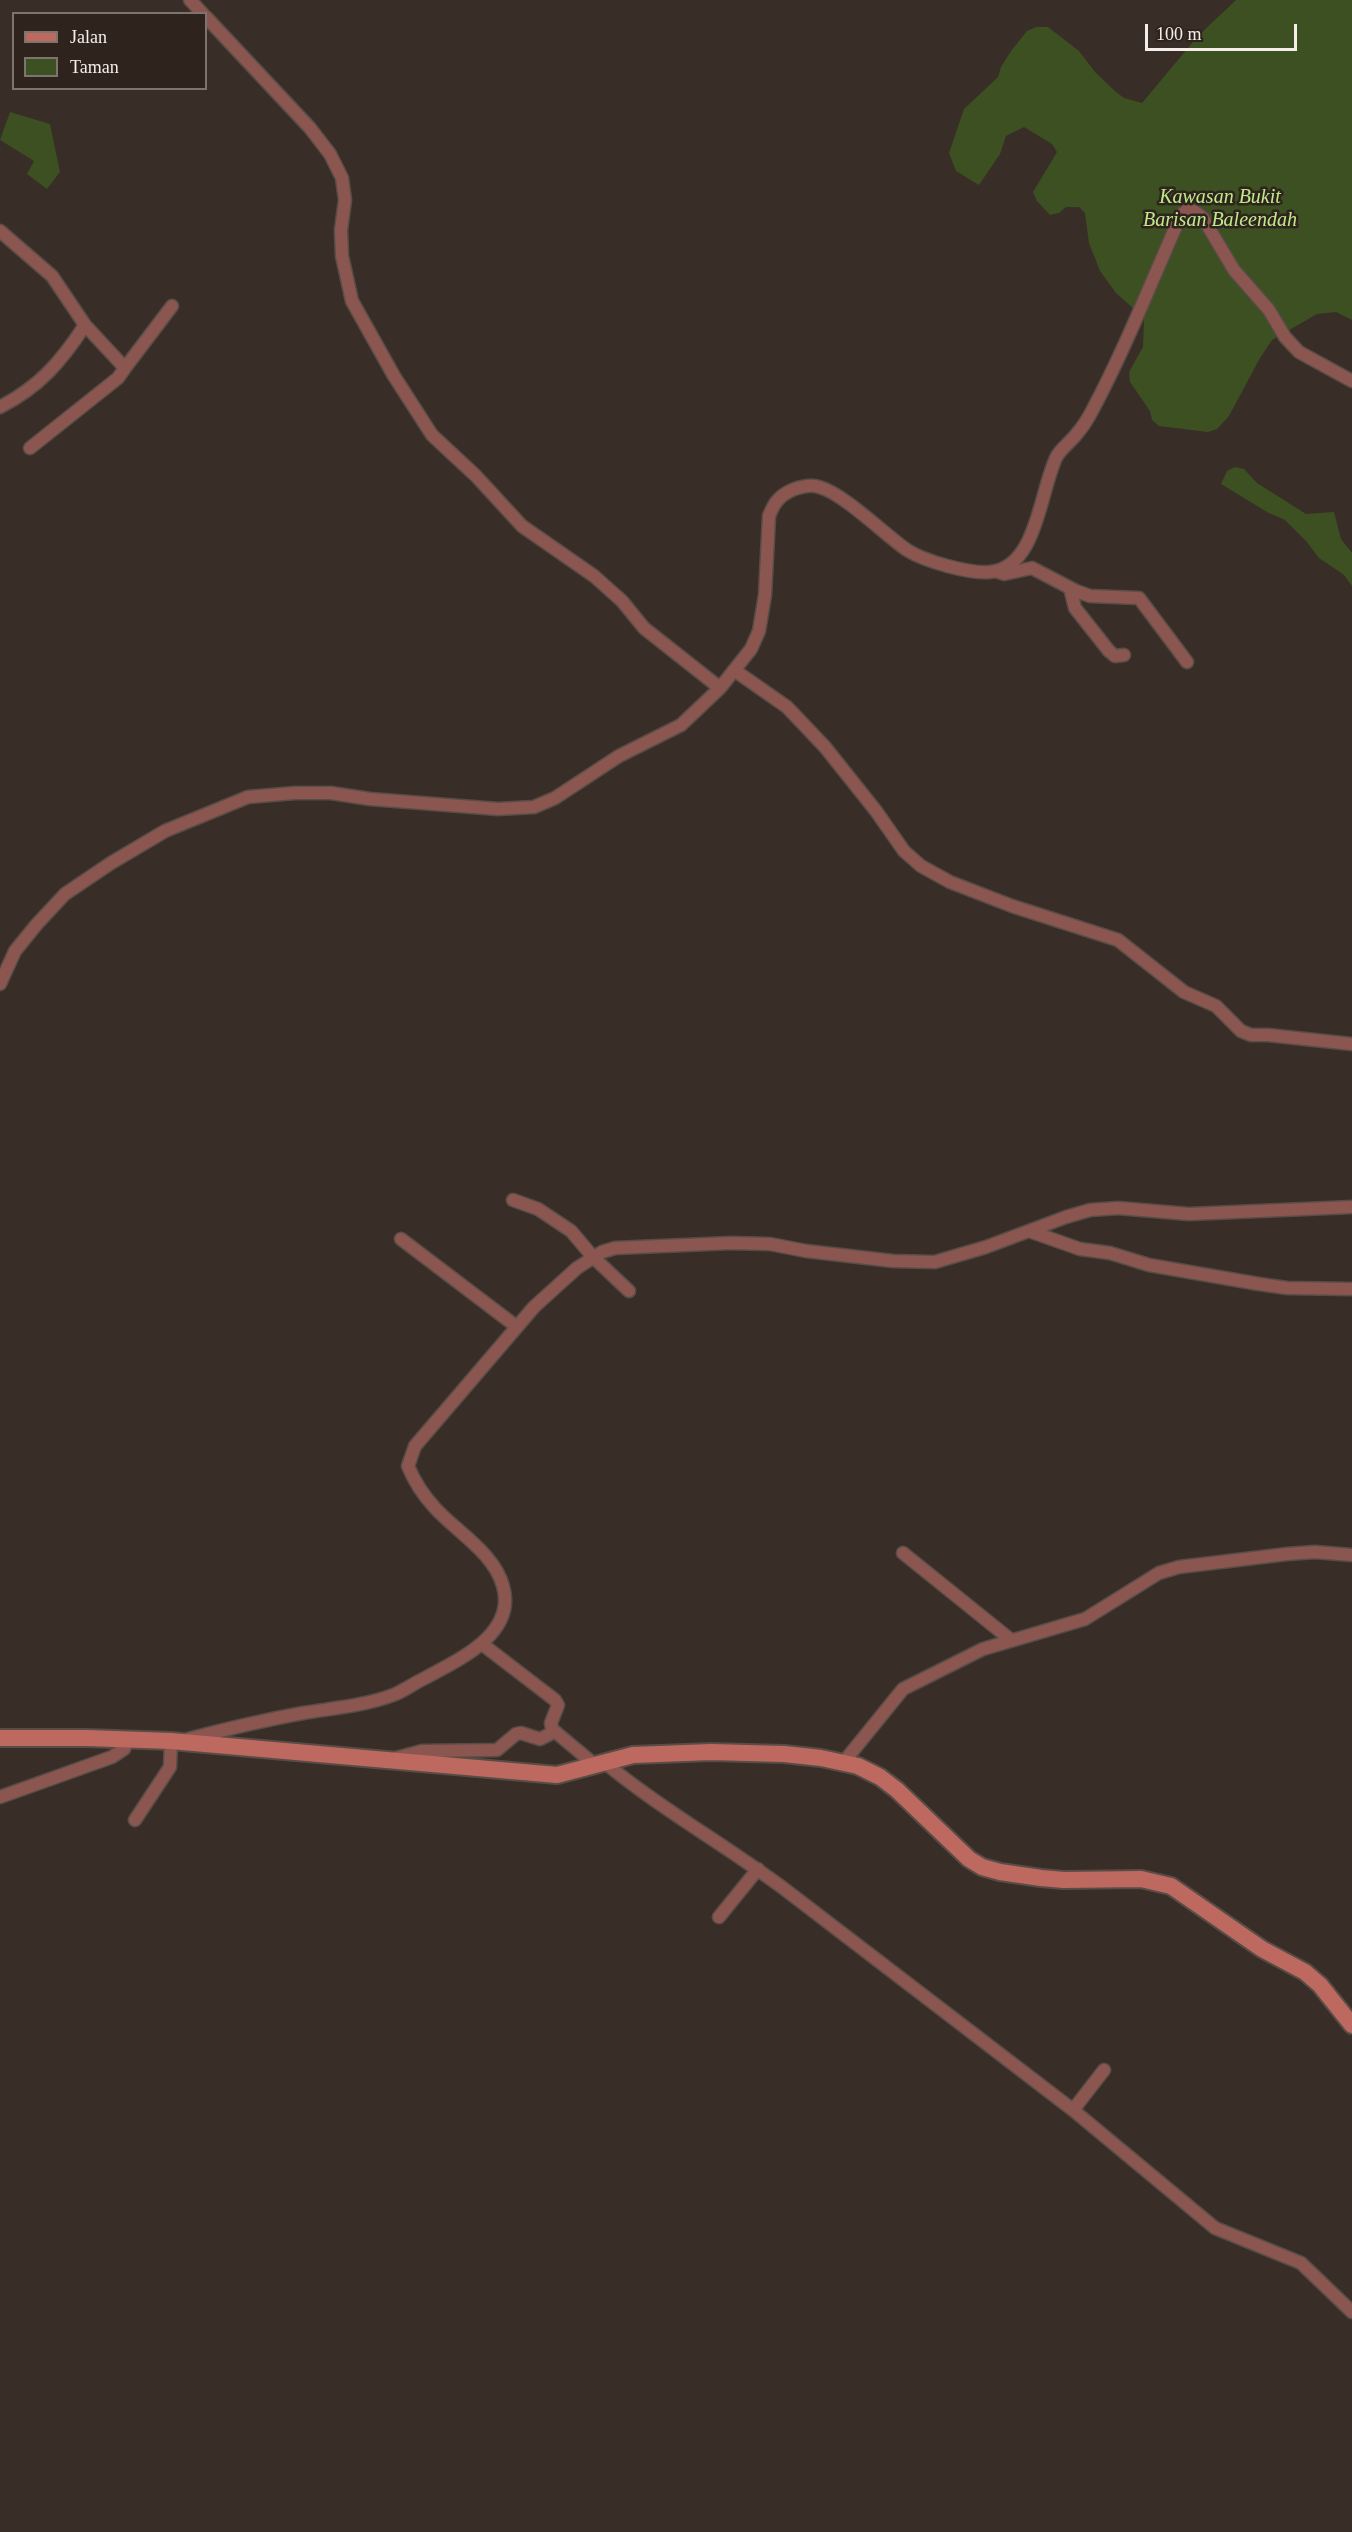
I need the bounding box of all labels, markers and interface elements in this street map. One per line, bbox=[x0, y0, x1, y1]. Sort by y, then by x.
legend bbox=[12, 12, 207, 90]
scale bar bbox=[1148, 12, 1300, 50]
text: 100 m bbox=[1156, 24, 1202, 44]
text: Jalan bbox=[70, 27, 107, 47]
text: Taman bbox=[70, 57, 119, 77]
park label: Kawasan Bukit Barisan Baleendah bbox=[1143, 186, 1297, 233]

